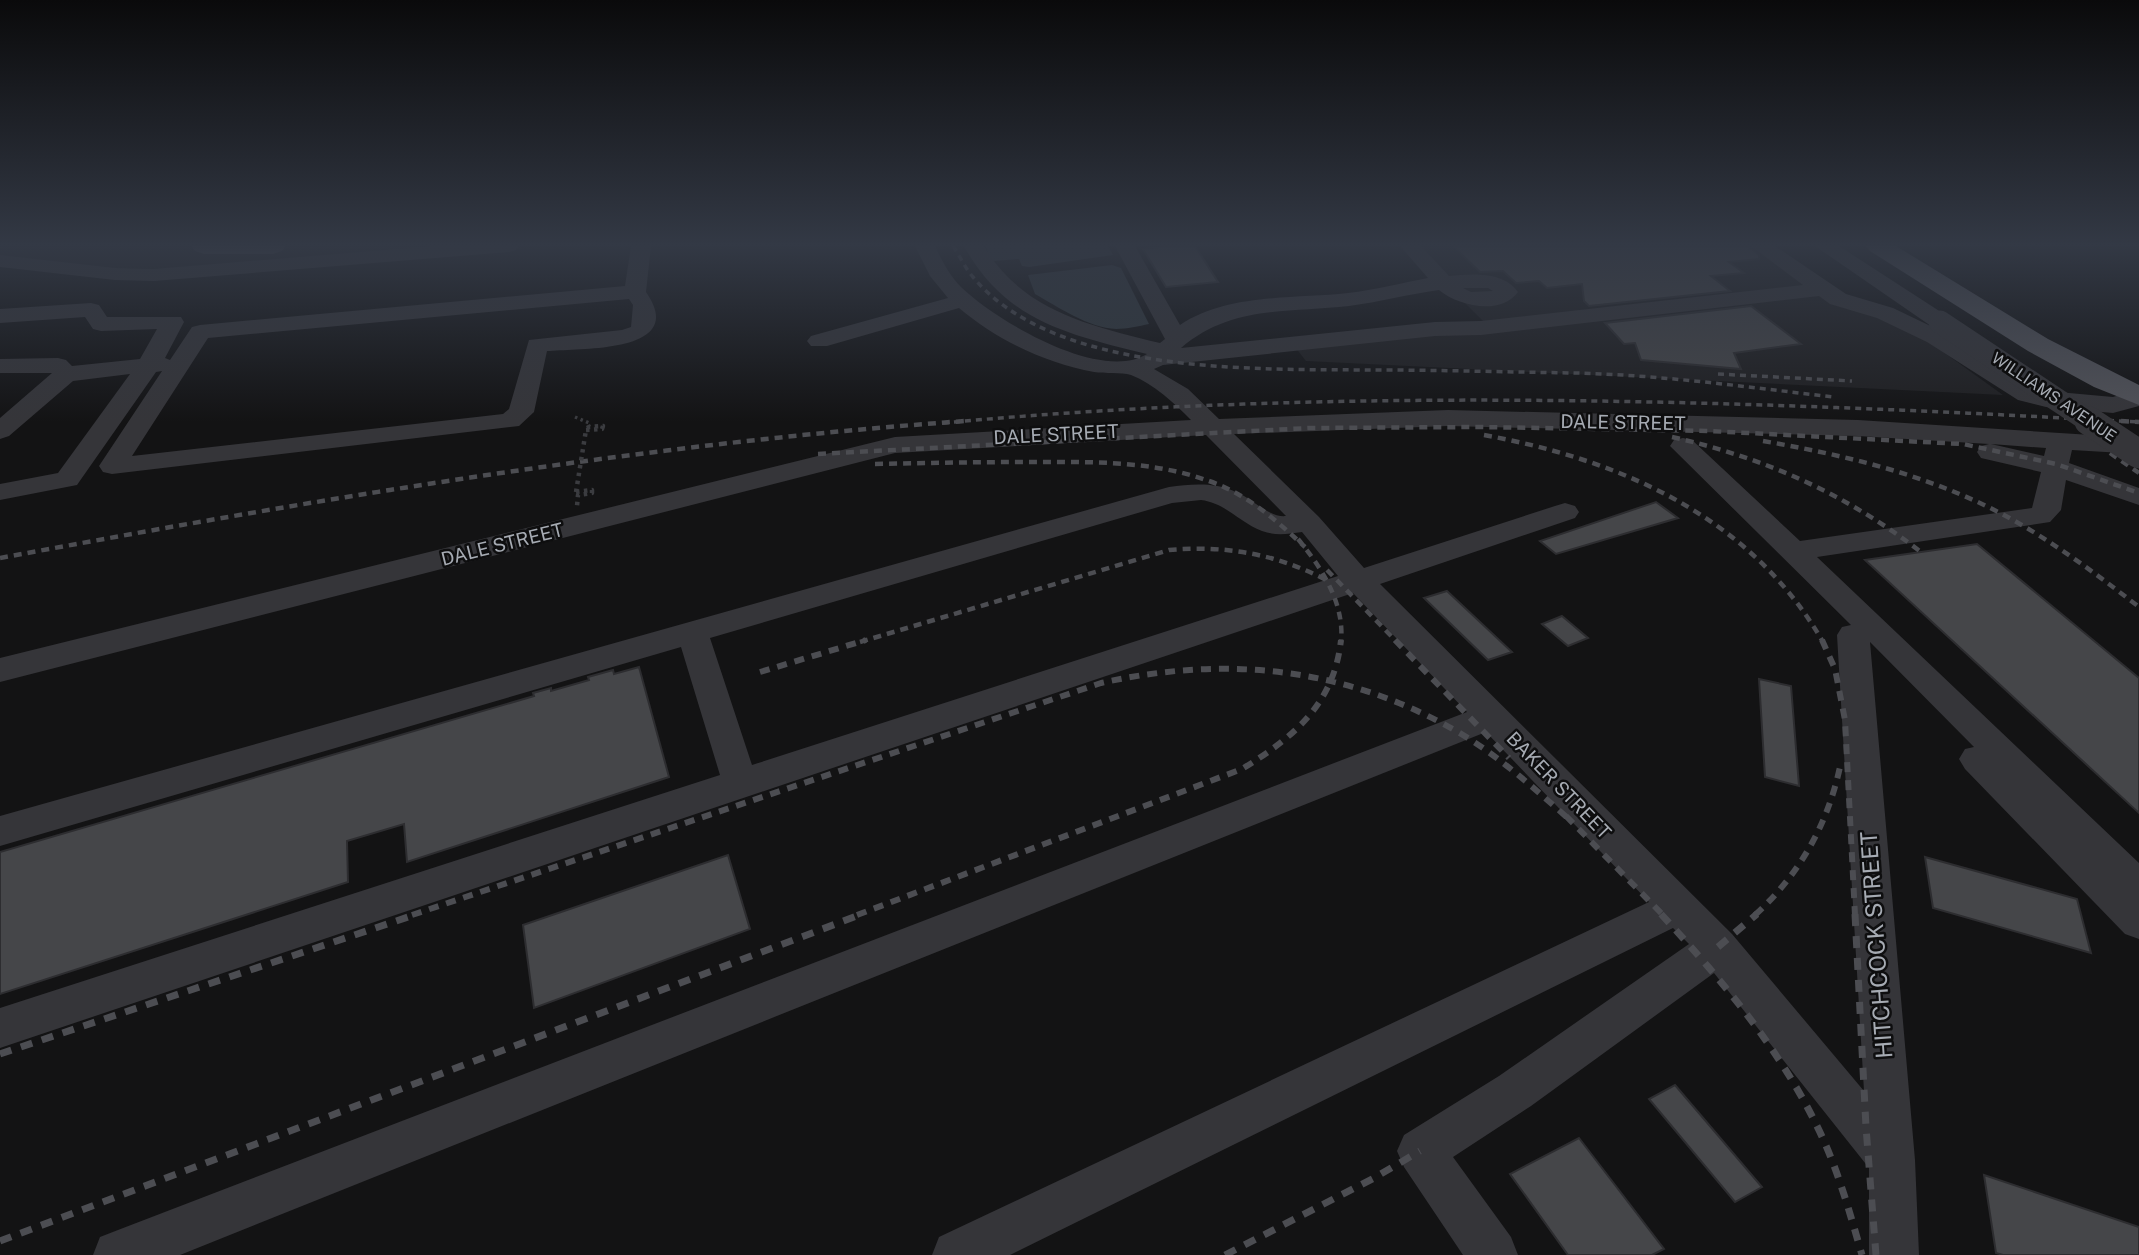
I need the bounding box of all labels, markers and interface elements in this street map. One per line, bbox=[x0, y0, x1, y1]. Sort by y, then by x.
street label: WILLIAMS AVENUE bbox=[1988, 348, 2120, 446]
street label: DALE STREET bbox=[1560, 410, 1686, 434]
street label: DALE STREET bbox=[993, 420, 1119, 448]
street label: DALE STREET bbox=[439, 518, 565, 570]
street label: BAKER STREET bbox=[1502, 727, 1616, 843]
street label: HITCHCOCK STREET bbox=[1855, 830, 1897, 1060]

